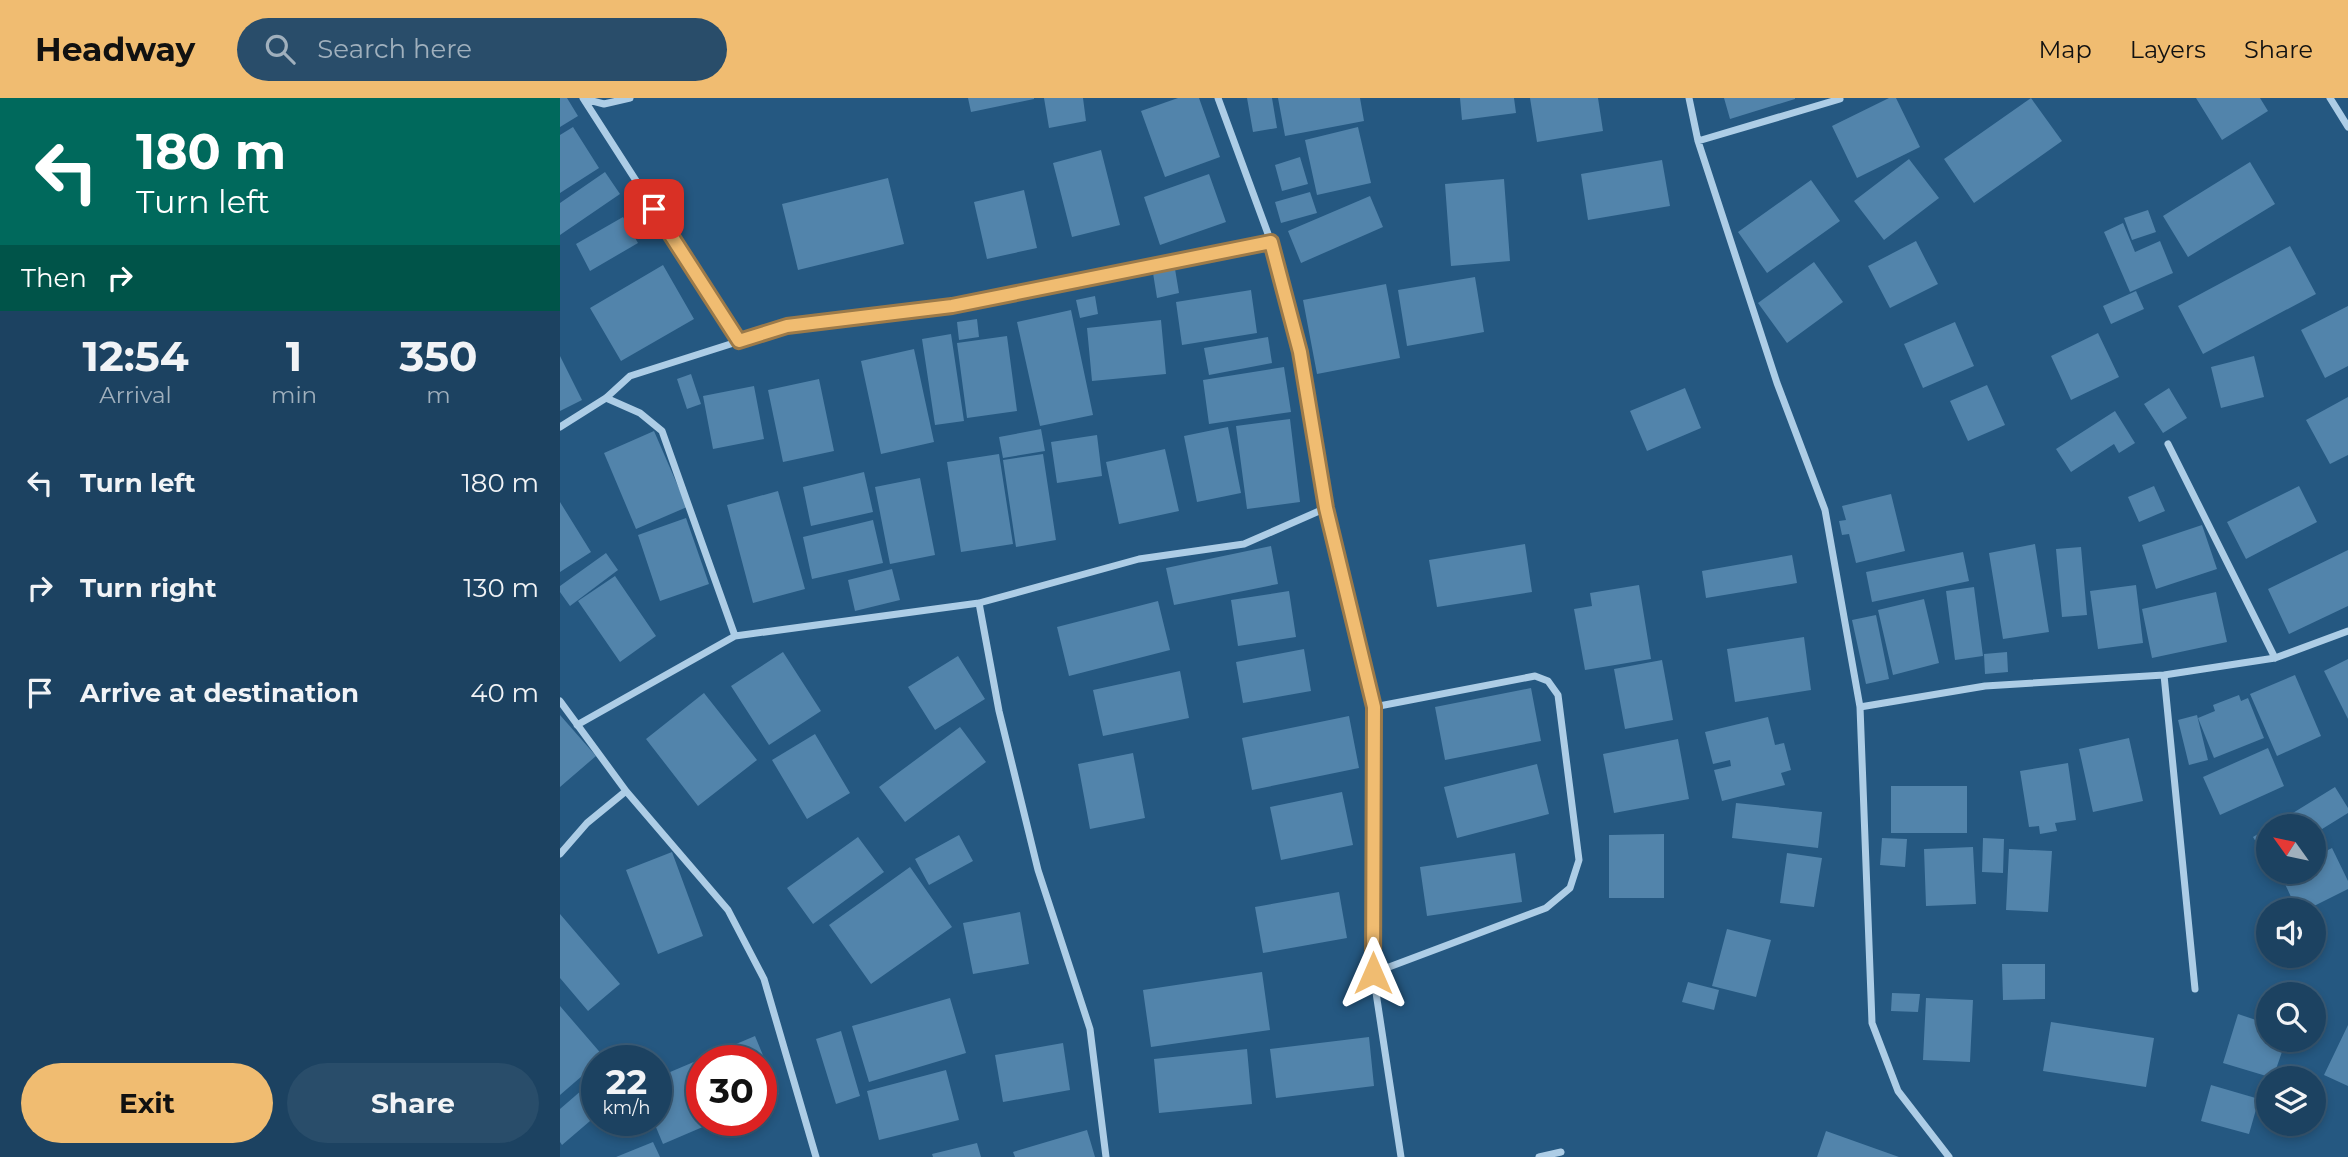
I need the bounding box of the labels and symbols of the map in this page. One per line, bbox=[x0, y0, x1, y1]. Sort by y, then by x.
pin bbox=[624, 179, 684, 239]
north arrow bbox=[2256, 814, 2326, 884]
position arrow bbox=[1336, 936, 1410, 1010]
speed limit sign: 30 bbox=[686, 1045, 777, 1136]

